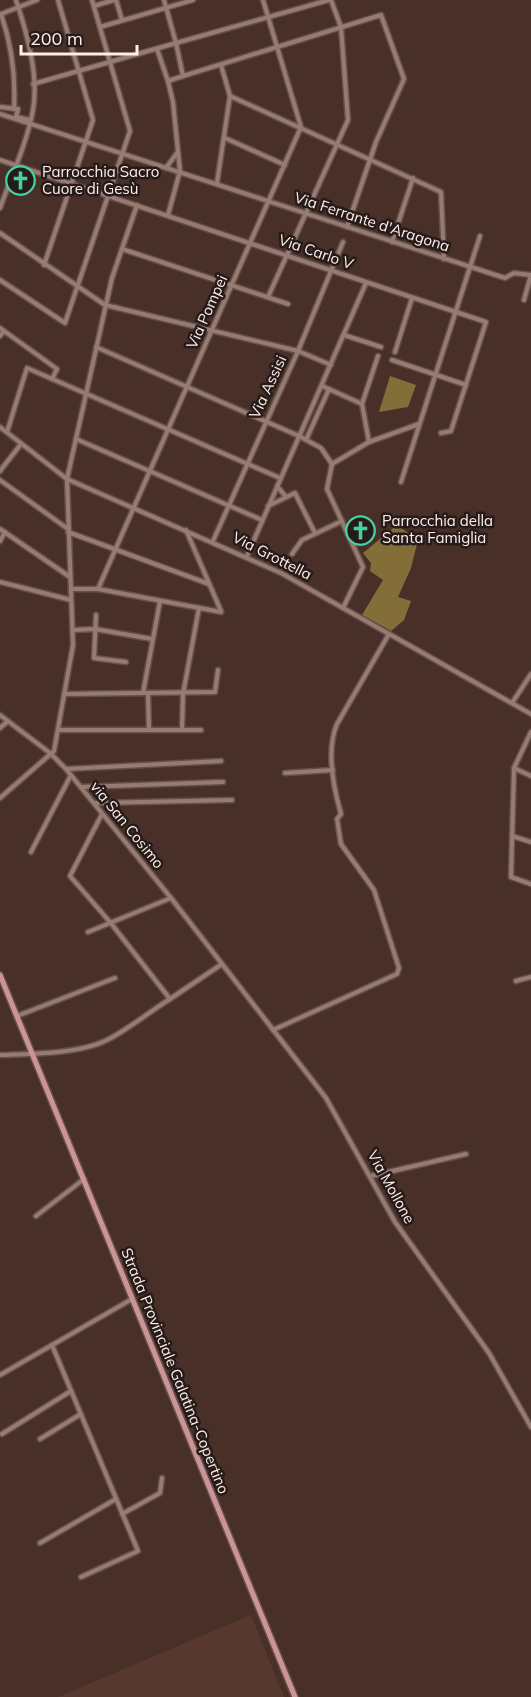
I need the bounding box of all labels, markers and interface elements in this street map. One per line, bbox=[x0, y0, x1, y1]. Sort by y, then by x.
scale bar bbox=[21, 18, 136, 56]
text: 200 m bbox=[30, 27, 83, 50]
place label: Parrocchia Sacro Cuore di Gesù bbox=[42, 162, 159, 198]
church icon: Parrocchia Sacro Cuore di Gesù bbox=[5, 165, 37, 197]
street label: Via Ferrante d'Aragona bbox=[292, 187, 452, 256]
street label: Via Carlo V bbox=[276, 230, 357, 273]
street label: Via Pompei bbox=[182, 272, 231, 352]
street label: Via Assisi bbox=[245, 352, 290, 421]
place label: Parrocchia della Santa Famiglia bbox=[382, 511, 493, 547]
church icon: Parrocchia della Santa Famiglia bbox=[345, 514, 377, 546]
street label: Via Grottella bbox=[229, 528, 315, 584]
street label: via San Cosimo bbox=[86, 777, 168, 872]
street label: Via Mollone bbox=[363, 1147, 419, 1227]
street label: Strada Provinciale Galatina-Copertino bbox=[117, 1245, 234, 1496]

